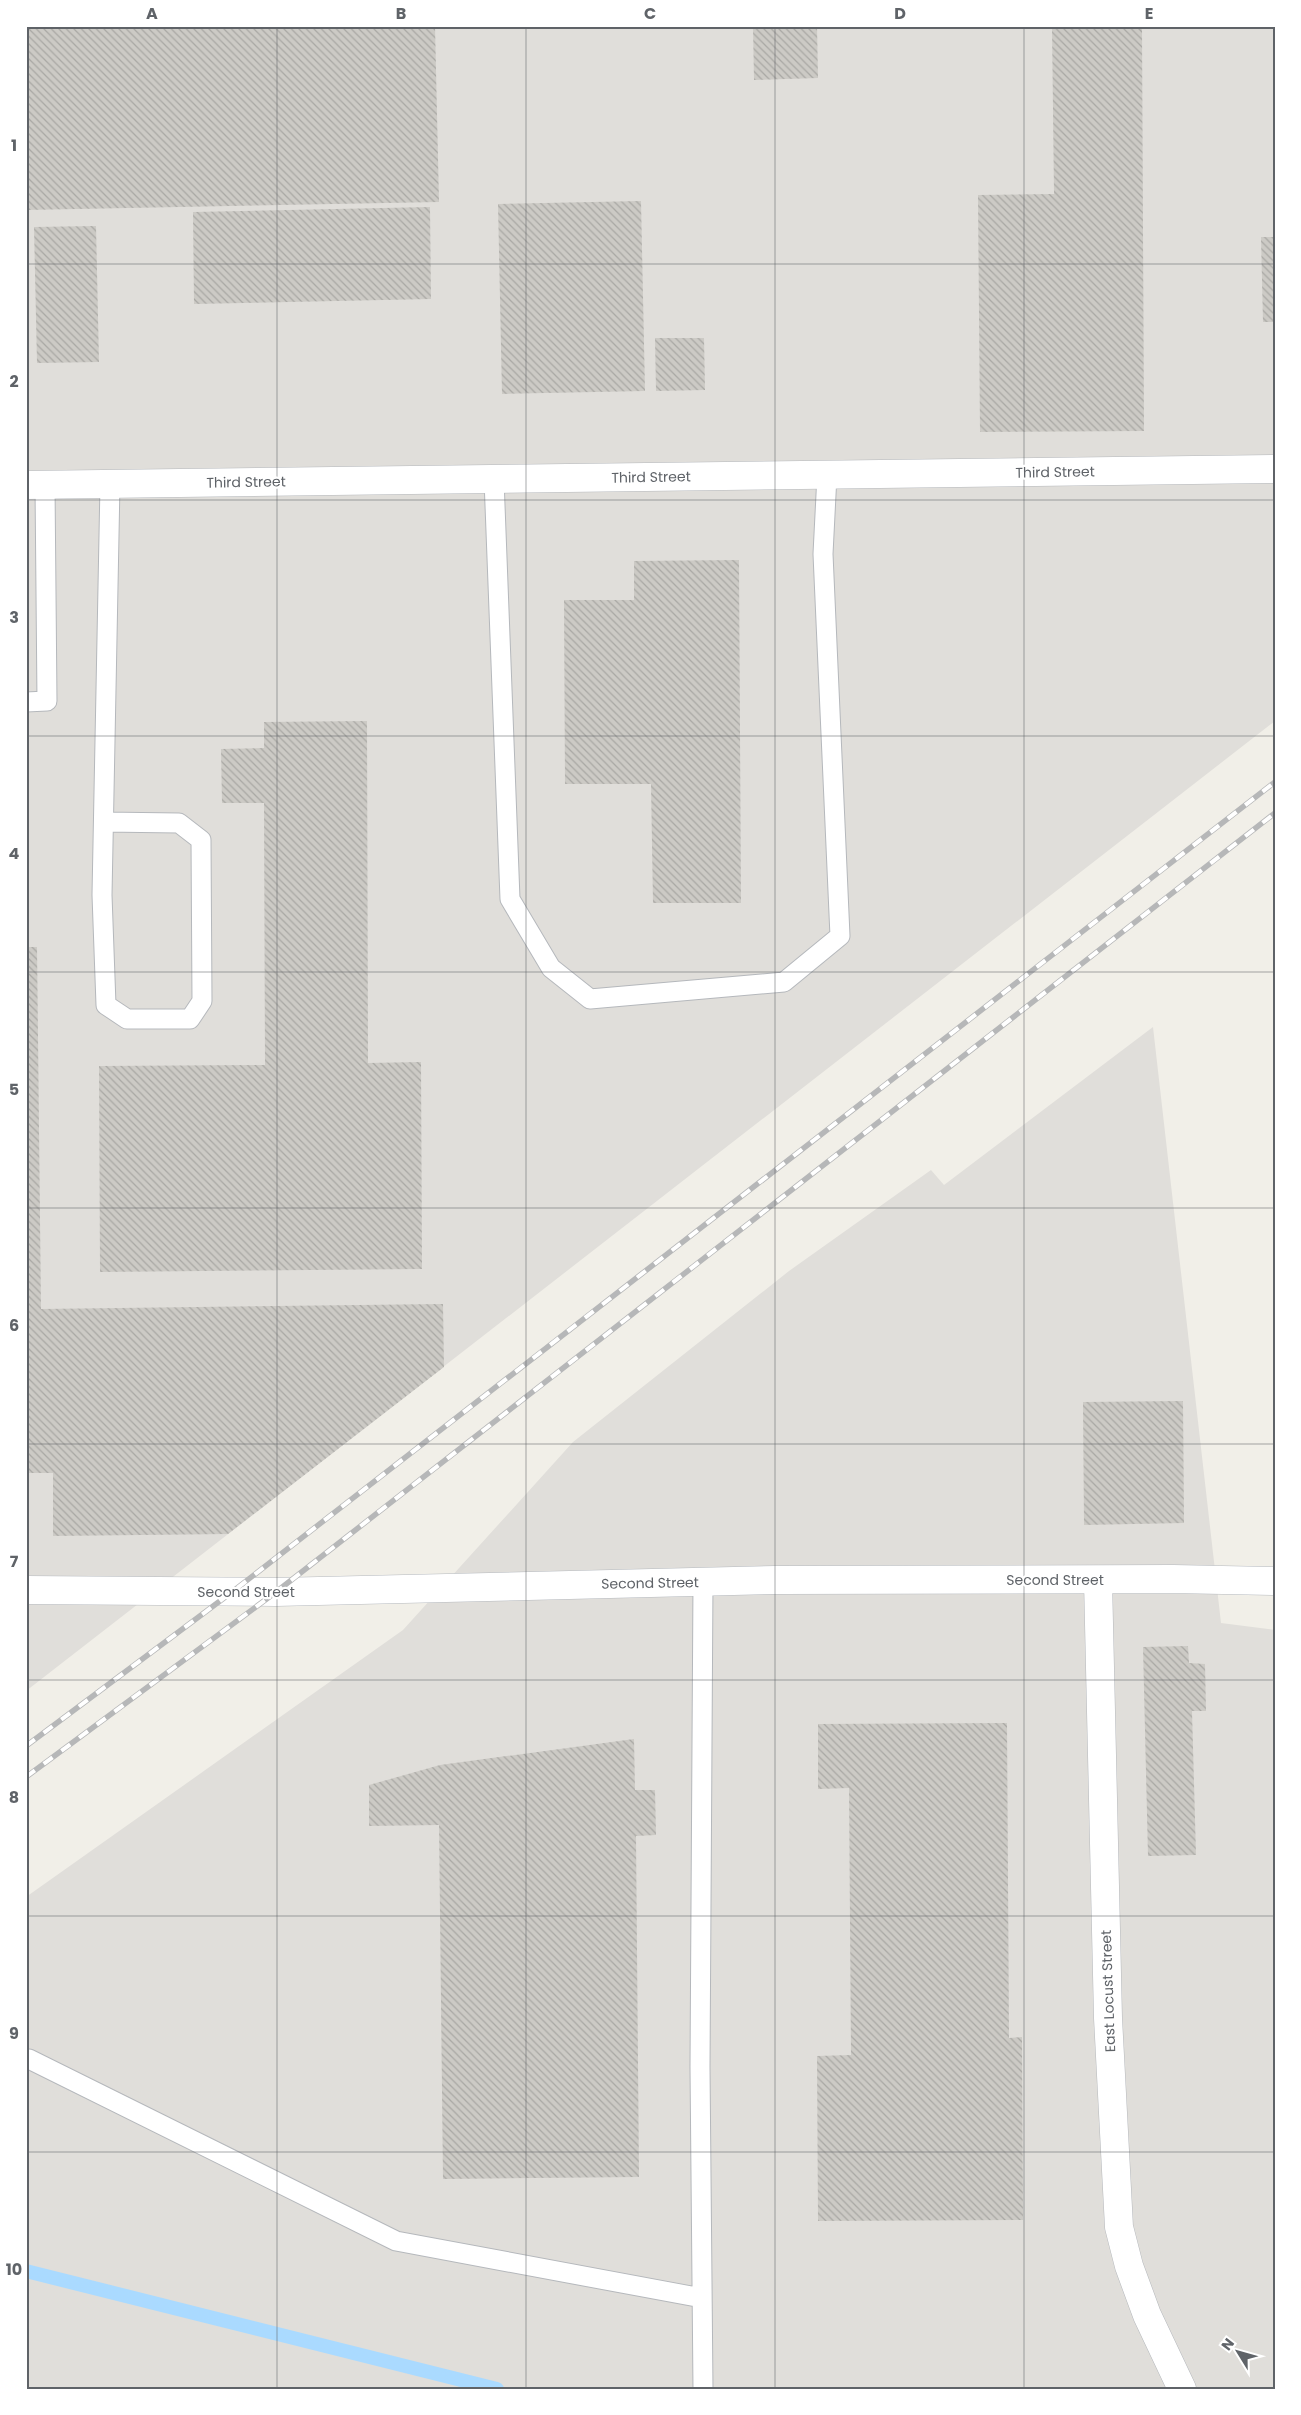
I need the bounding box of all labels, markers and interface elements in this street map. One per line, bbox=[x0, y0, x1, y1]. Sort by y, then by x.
text: A bbox=[146, 2, 158, 25]
text: B bbox=[396, 2, 406, 25]
text: C bbox=[644, 2, 656, 25]
text: D bbox=[894, 2, 906, 25]
text: E bbox=[1145, 2, 1153, 25]
text: 1 bbox=[11, 134, 17, 157]
text: 2 bbox=[9, 370, 19, 393]
street label: Third Street bbox=[1015, 461, 1095, 483]
street label: Third Street bbox=[611, 466, 691, 488]
street label: Third Street bbox=[206, 471, 286, 493]
text: 3 bbox=[9, 606, 19, 629]
text: 4 bbox=[9, 842, 20, 865]
text: 5 bbox=[9, 1078, 19, 1101]
text: 6 bbox=[9, 1314, 19, 1337]
text: 7 bbox=[10, 1550, 19, 1573]
street label: Second Street bbox=[1006, 1570, 1104, 1590]
street label: Second Street bbox=[601, 1572, 699, 1594]
street label: Second Street bbox=[197, 1582, 295, 1602]
text: 8 bbox=[9, 1786, 19, 1809]
street label: East Locust Street bbox=[1096, 1929, 1120, 2053]
text: 9 bbox=[9, 2022, 19, 2045]
text: 10 bbox=[6, 2258, 22, 2281]
north arrow bbox=[1214, 2328, 1264, 2378]
text: N bbox=[1216, 2334, 1239, 2354]

